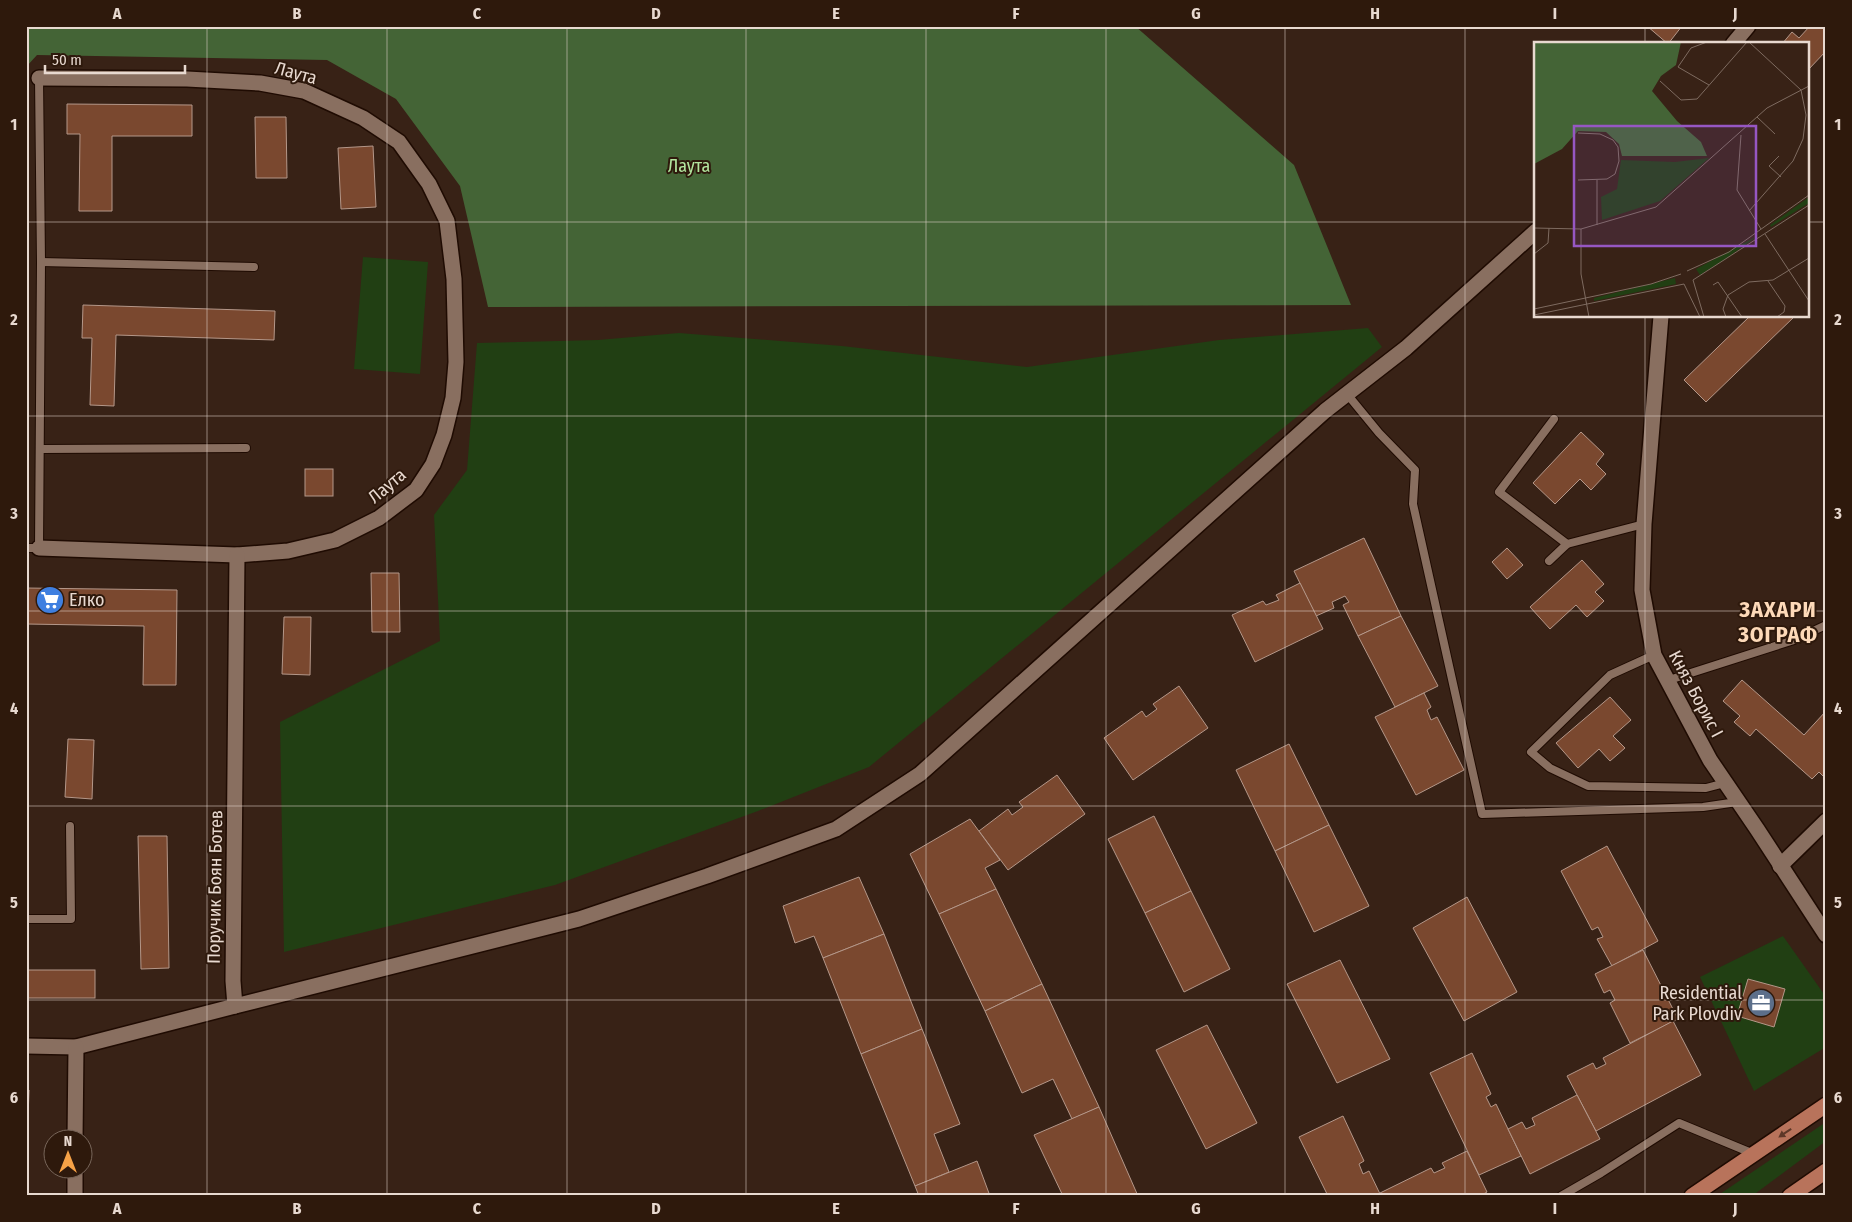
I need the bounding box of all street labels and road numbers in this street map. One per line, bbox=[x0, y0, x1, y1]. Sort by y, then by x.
street label: Лаута bbox=[273, 57, 320, 89]
street label: Лаута bbox=[364, 464, 411, 508]
street label: Княз Борис I bbox=[1664, 647, 1728, 741]
street label: Поручик Боян Ботев bbox=[203, 810, 227, 964]

